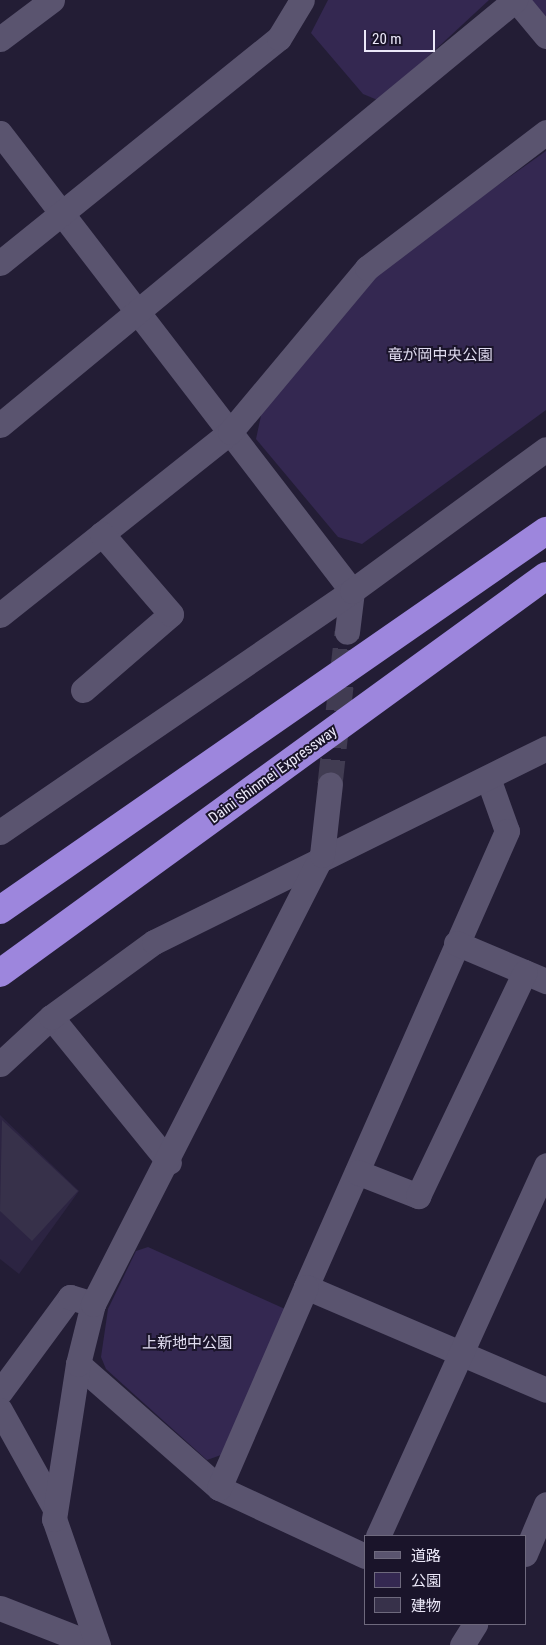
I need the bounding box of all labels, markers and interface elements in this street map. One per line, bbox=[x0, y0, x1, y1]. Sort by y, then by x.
scale bar bbox=[366, 20, 437, 52]
text: 20 m bbox=[372, 30, 402, 48]
park label: 竜が岡中央公園 bbox=[388, 347, 492, 365]
street label: Daini Shinmei Expressway bbox=[205, 722, 341, 828]
park label: 上新地中公園 bbox=[142, 1335, 232, 1353]
legend bbox=[364, 1535, 526, 1625]
text: 道路 bbox=[411, 1547, 441, 1565]
text: 公園 bbox=[411, 1572, 441, 1590]
text: 建物 bbox=[411, 1597, 441, 1615]

